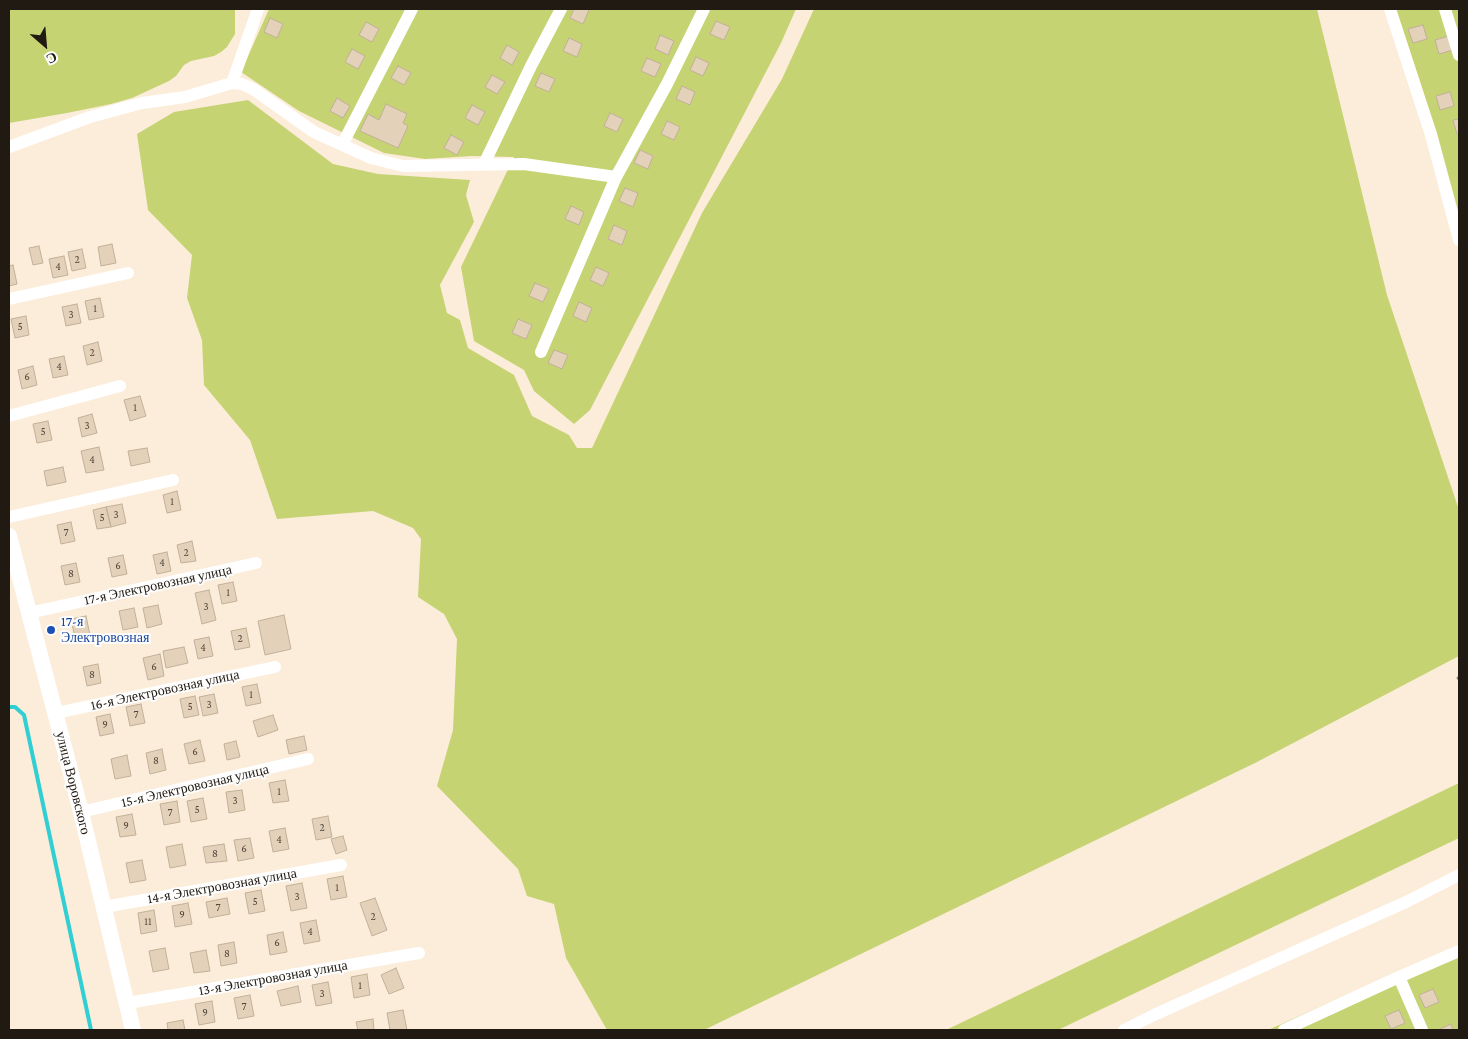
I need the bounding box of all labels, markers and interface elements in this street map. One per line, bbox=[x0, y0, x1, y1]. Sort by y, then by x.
north arrow bbox=[20, 20, 70, 70]
text: С bbox=[44, 49, 60, 68]
house number: 2 bbox=[74, 253, 80, 267]
house number: 4 bbox=[55, 260, 61, 274]
house number: 1 bbox=[93, 302, 97, 316]
house number: 3 bbox=[68, 308, 74, 322]
house number: 5 bbox=[17, 320, 23, 334]
house number: 2 bbox=[89, 346, 95, 360]
house number: 4 bbox=[56, 360, 62, 374]
house number: 6 bbox=[24, 370, 30, 384]
house number: 1 bbox=[133, 401, 137, 415]
house number: 3 bbox=[84, 419, 90, 433]
house number: 5 bbox=[40, 425, 46, 439]
house number: 4 bbox=[89, 453, 95, 467]
house number: 1 bbox=[170, 495, 174, 509]
house number: 3 bbox=[113, 508, 119, 522]
house number: 5 bbox=[99, 511, 105, 525]
house number: 7 bbox=[63, 526, 69, 540]
house number: 2 bbox=[183, 546, 189, 560]
house number: 4 bbox=[159, 556, 165, 570]
house number: 6 bbox=[115, 559, 121, 573]
street label: 17-я Электровозная улица bbox=[83, 561, 233, 609]
house number: 8 bbox=[68, 567, 74, 581]
house number: 1 bbox=[226, 586, 230, 600]
house number: 3 bbox=[203, 600, 209, 614]
place label: 17-я Электровозная bbox=[61, 614, 149, 646]
marker: 17-я Электровозная bbox=[45, 624, 57, 636]
house number: 2 bbox=[237, 632, 243, 646]
house number: 4 bbox=[200, 641, 206, 655]
house number: 6 bbox=[151, 660, 157, 674]
street label: 16-я Электровозная улица bbox=[89, 666, 241, 714]
house number: 8 bbox=[89, 668, 95, 682]
house number: 1 bbox=[249, 688, 253, 702]
house number: 3 bbox=[206, 698, 212, 712]
house number: 5 bbox=[187, 700, 193, 714]
house number: 7 bbox=[133, 708, 139, 722]
house number: 9 bbox=[102, 718, 108, 732]
street label: улица Воровского bbox=[52, 730, 94, 836]
house number: 6 bbox=[192, 745, 198, 759]
house number: 8 bbox=[153, 754, 159, 768]
street label: 15-я Электровозная улица bbox=[120, 761, 270, 811]
house number: 1 bbox=[277, 785, 281, 799]
house number: 3 bbox=[232, 794, 238, 808]
house number: 5 bbox=[194, 803, 200, 817]
house number: 7 bbox=[167, 806, 173, 820]
house number: 9 bbox=[123, 819, 129, 833]
house number: 2 bbox=[319, 821, 325, 835]
house number: 4 bbox=[276, 833, 282, 847]
house number: 6 bbox=[241, 842, 247, 856]
house number: 8 bbox=[212, 847, 218, 861]
street label: 14-я Электровозная улица bbox=[146, 865, 298, 907]
house number: 1 bbox=[335, 881, 339, 895]
house number: 3 bbox=[294, 890, 300, 904]
house number: 5 bbox=[252, 895, 258, 909]
house number: 7 bbox=[215, 901, 221, 915]
house number: 9 bbox=[179, 908, 185, 922]
house number: 2 bbox=[370, 910, 376, 924]
house number: 11 bbox=[144, 915, 152, 929]
house number: 4 bbox=[307, 925, 313, 939]
house number: 6 bbox=[274, 936, 280, 950]
house number: 8 bbox=[224, 947, 230, 961]
street label: 13-я Электровозная улица bbox=[197, 957, 349, 999]
house number: 1 bbox=[358, 979, 362, 993]
house number: 3 bbox=[319, 987, 325, 1001]
house number: 7 bbox=[241, 1000, 247, 1014]
house number: 9 bbox=[202, 1006, 208, 1020]

